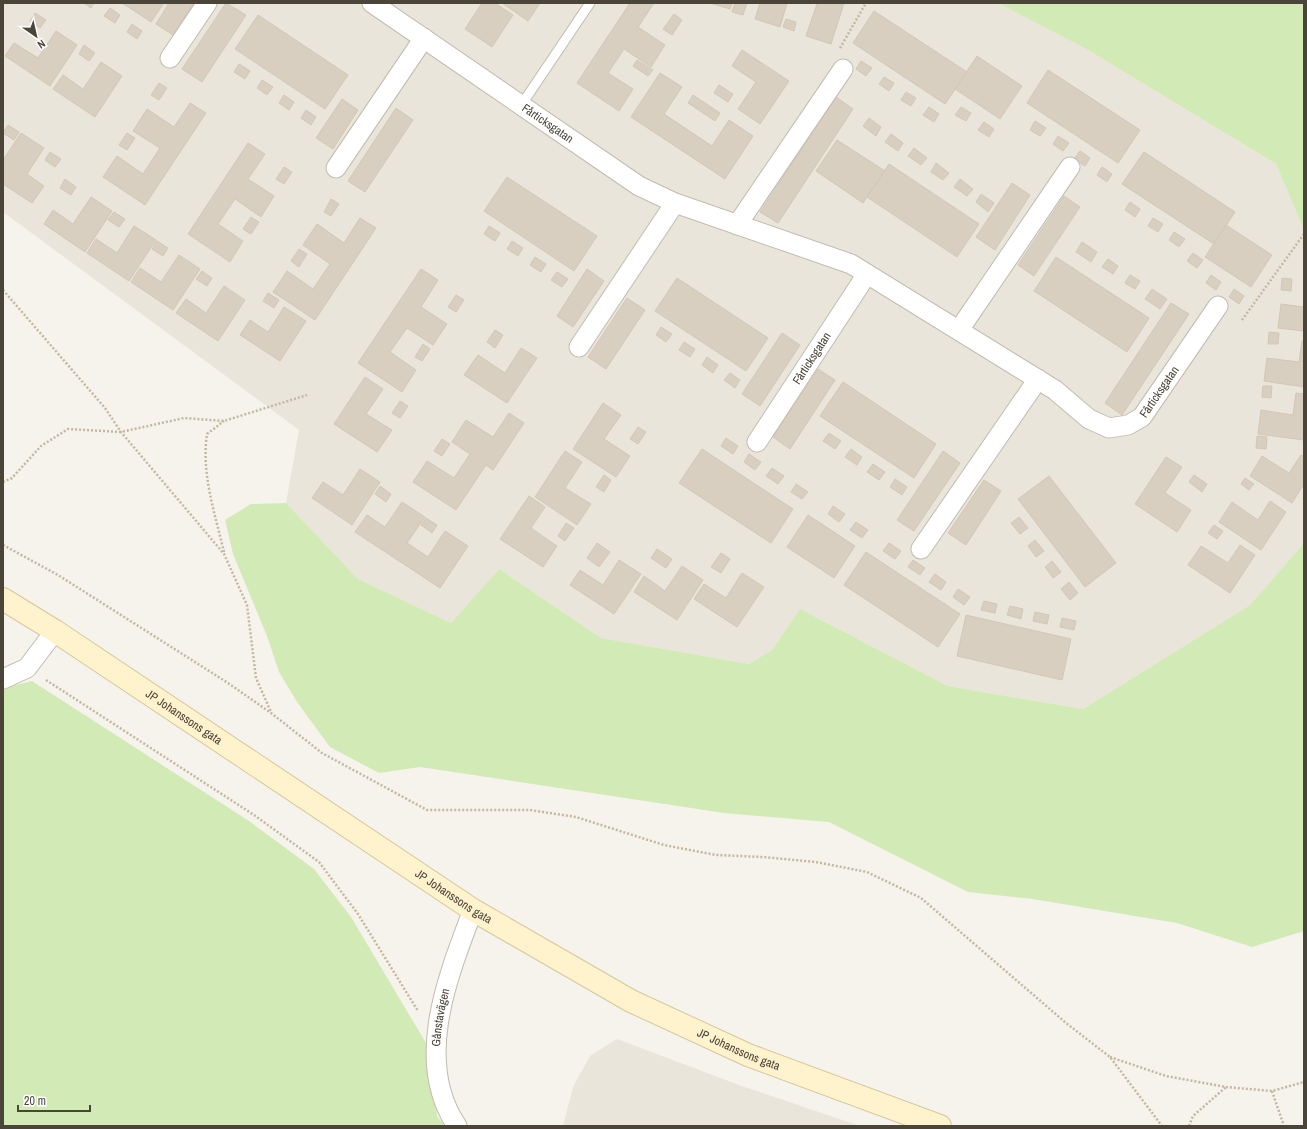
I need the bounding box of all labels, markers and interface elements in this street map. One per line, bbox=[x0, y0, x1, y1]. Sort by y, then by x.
north arrow bbox=[16, 16, 56, 56]
text: N bbox=[35, 37, 48, 52]
street label: Fårticksgatan bbox=[519, 100, 577, 147]
street label: Fårticksgatan bbox=[789, 329, 835, 388]
street label: Fårticksgatan bbox=[1136, 363, 1183, 421]
street label: JP Johanssons gata bbox=[143, 686, 226, 749]
street label: JP Johanssons gata bbox=[412, 866, 495, 928]
street label: Gånstavägen bbox=[428, 987, 453, 1047]
street label: JP Johanssons gata bbox=[695, 1025, 783, 1074]
scale bar bbox=[18, 1087, 90, 1113]
text: 20 m bbox=[24, 1093, 46, 1109]

